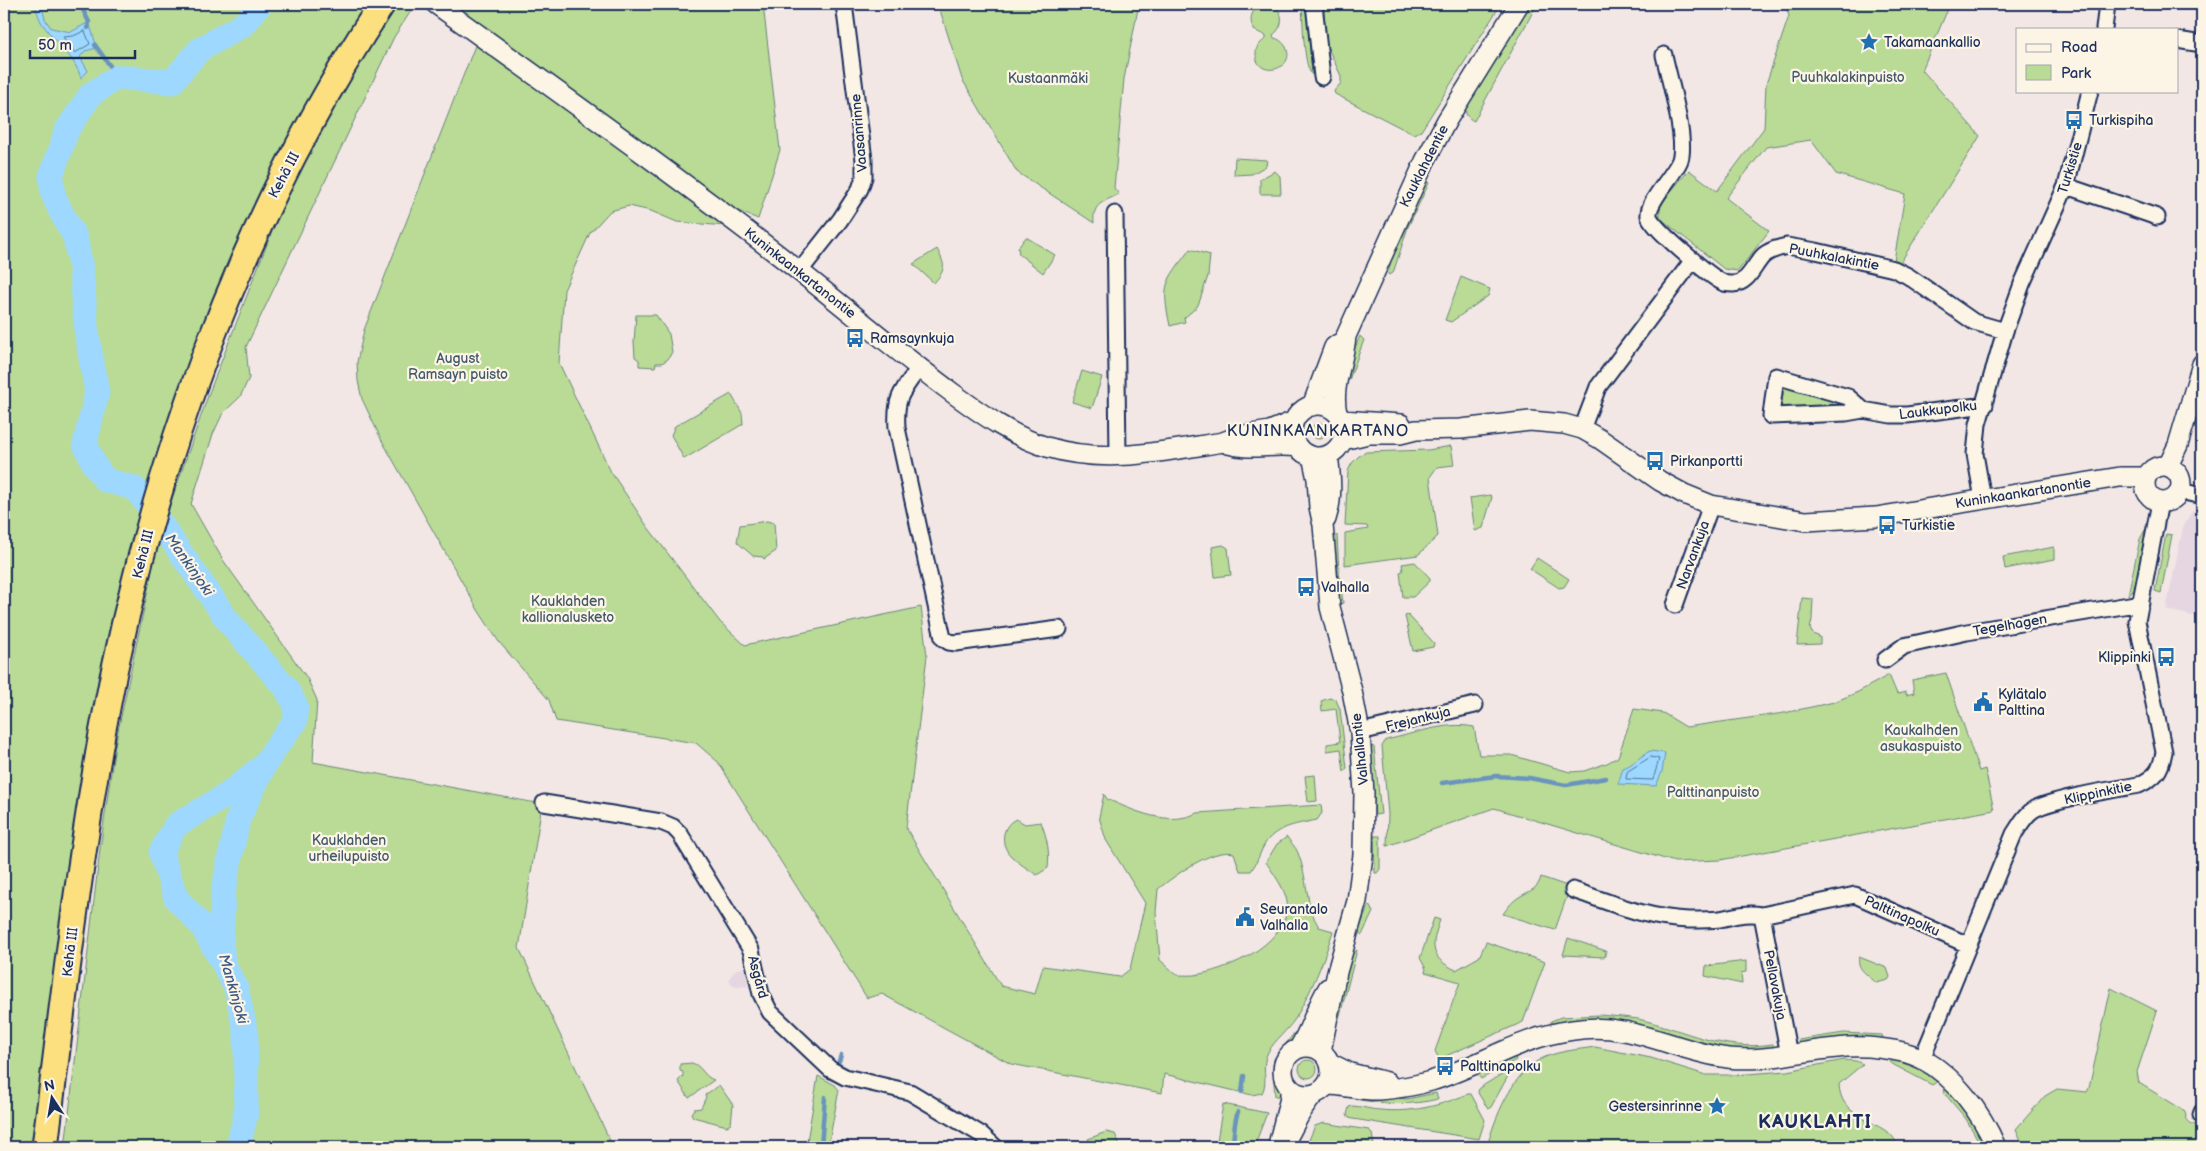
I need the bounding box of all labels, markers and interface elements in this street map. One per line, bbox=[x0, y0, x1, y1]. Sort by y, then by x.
scale bar bbox=[30, 28, 135, 60]
legend bbox=[2016, 28, 2178, 92]
place icon: Takamaankallio bbox=[1858, 31, 1880, 53]
place label: Takamaankallio bbox=[1884, 34, 1981, 51]
text: 50 m bbox=[38, 36, 72, 55]
text: Road bbox=[2061, 38, 2097, 57]
text: Park bbox=[2061, 64, 2092, 83]
park label: Puuhkalakinpuisto bbox=[1791, 69, 1905, 86]
park label: Kustaanmäki bbox=[1008, 70, 1088, 87]
street label: Vaasanrinne bbox=[847, 93, 871, 173]
bus stop icon: Turkispiha bbox=[2063, 109, 2085, 131]
place label: Turkispiha bbox=[2089, 112, 2153, 129]
street label: Kauklahdentie bbox=[1396, 122, 1452, 210]
street label: Turkistie bbox=[2054, 140, 2086, 196]
street label: Kehä III bbox=[265, 149, 303, 201]
street label: Kuninkaankartanontie bbox=[741, 224, 859, 322]
street label: Puuhkalakintie bbox=[1787, 240, 1881, 274]
bus stop icon: Ramsaynkuja bbox=[844, 327, 866, 349]
place label: Ramsaynkuja bbox=[870, 330, 954, 347]
park label: August Ramsayn puisto bbox=[408, 350, 508, 383]
street label: Laukkupolku bbox=[1898, 397, 1978, 423]
district label: KUNINKAANKARTANO bbox=[1227, 422, 1409, 441]
bus stop icon: Pirkanportti bbox=[1644, 450, 1666, 472]
place label: Pirkanportti bbox=[1670, 453, 1743, 470]
street label: Kuninkaankartanontie bbox=[1954, 474, 2092, 512]
bus stop icon: Turkistie bbox=[1876, 514, 1898, 536]
place label: Turkistie bbox=[1902, 517, 1955, 534]
street label: Narvankuja bbox=[1673, 518, 1713, 592]
street label: Kehä III bbox=[129, 528, 157, 580]
water label: Mankinjoki bbox=[161, 530, 218, 600]
bus stop icon: Valhalla bbox=[1295, 576, 1317, 598]
place label: Valhalla bbox=[1321, 579, 1369, 596]
park label: Kauklahden kallionalusketo bbox=[522, 593, 614, 626]
street label: Tegelhagen bbox=[1972, 610, 2048, 640]
bus stop icon: Klippinki bbox=[2155, 646, 2177, 668]
place label: Klippinki bbox=[2098, 649, 2151, 666]
place label: Kylätalo Palttina bbox=[1998, 686, 2047, 719]
public building icon: Kylätalo Palttina bbox=[1972, 691, 1994, 713]
street label: Frejankuja bbox=[1384, 703, 1452, 735]
street label: Valhallantie bbox=[1348, 712, 1372, 786]
park label: Kaukalhden asukaspuisto bbox=[1880, 722, 1962, 755]
street label: Klippinkitie bbox=[2063, 778, 2133, 808]
park label: Palttinanpuisto bbox=[1667, 784, 1759, 801]
park label: Kauklahden urheilupuisto bbox=[309, 832, 390, 865]
street label: Palttinapolku bbox=[1862, 892, 1942, 940]
place label: Seurantalo Valhalla bbox=[1260, 901, 1328, 934]
public building icon: Seurantalo Valhalla bbox=[1234, 906, 1256, 928]
street label: Kehä III bbox=[59, 926, 81, 978]
street label: Pellavakuja bbox=[1760, 949, 1790, 1022]
water label: Mankinjoki bbox=[214, 952, 252, 1027]
street label: Asgård bbox=[744, 954, 772, 1000]
bus stop icon: Palttinapolku bbox=[1434, 1055, 1456, 1077]
place label: Palttinapolku bbox=[1460, 1058, 1541, 1075]
north arrow bbox=[28, 1074, 78, 1124]
text: N bbox=[42, 1076, 56, 1095]
place icon: Gestersinrinne bbox=[1706, 1095, 1728, 1117]
place label: Gestersinrinne bbox=[1609, 1098, 1702, 1115]
district label: KAUKLAHTI bbox=[1758, 1111, 1872, 1134]

